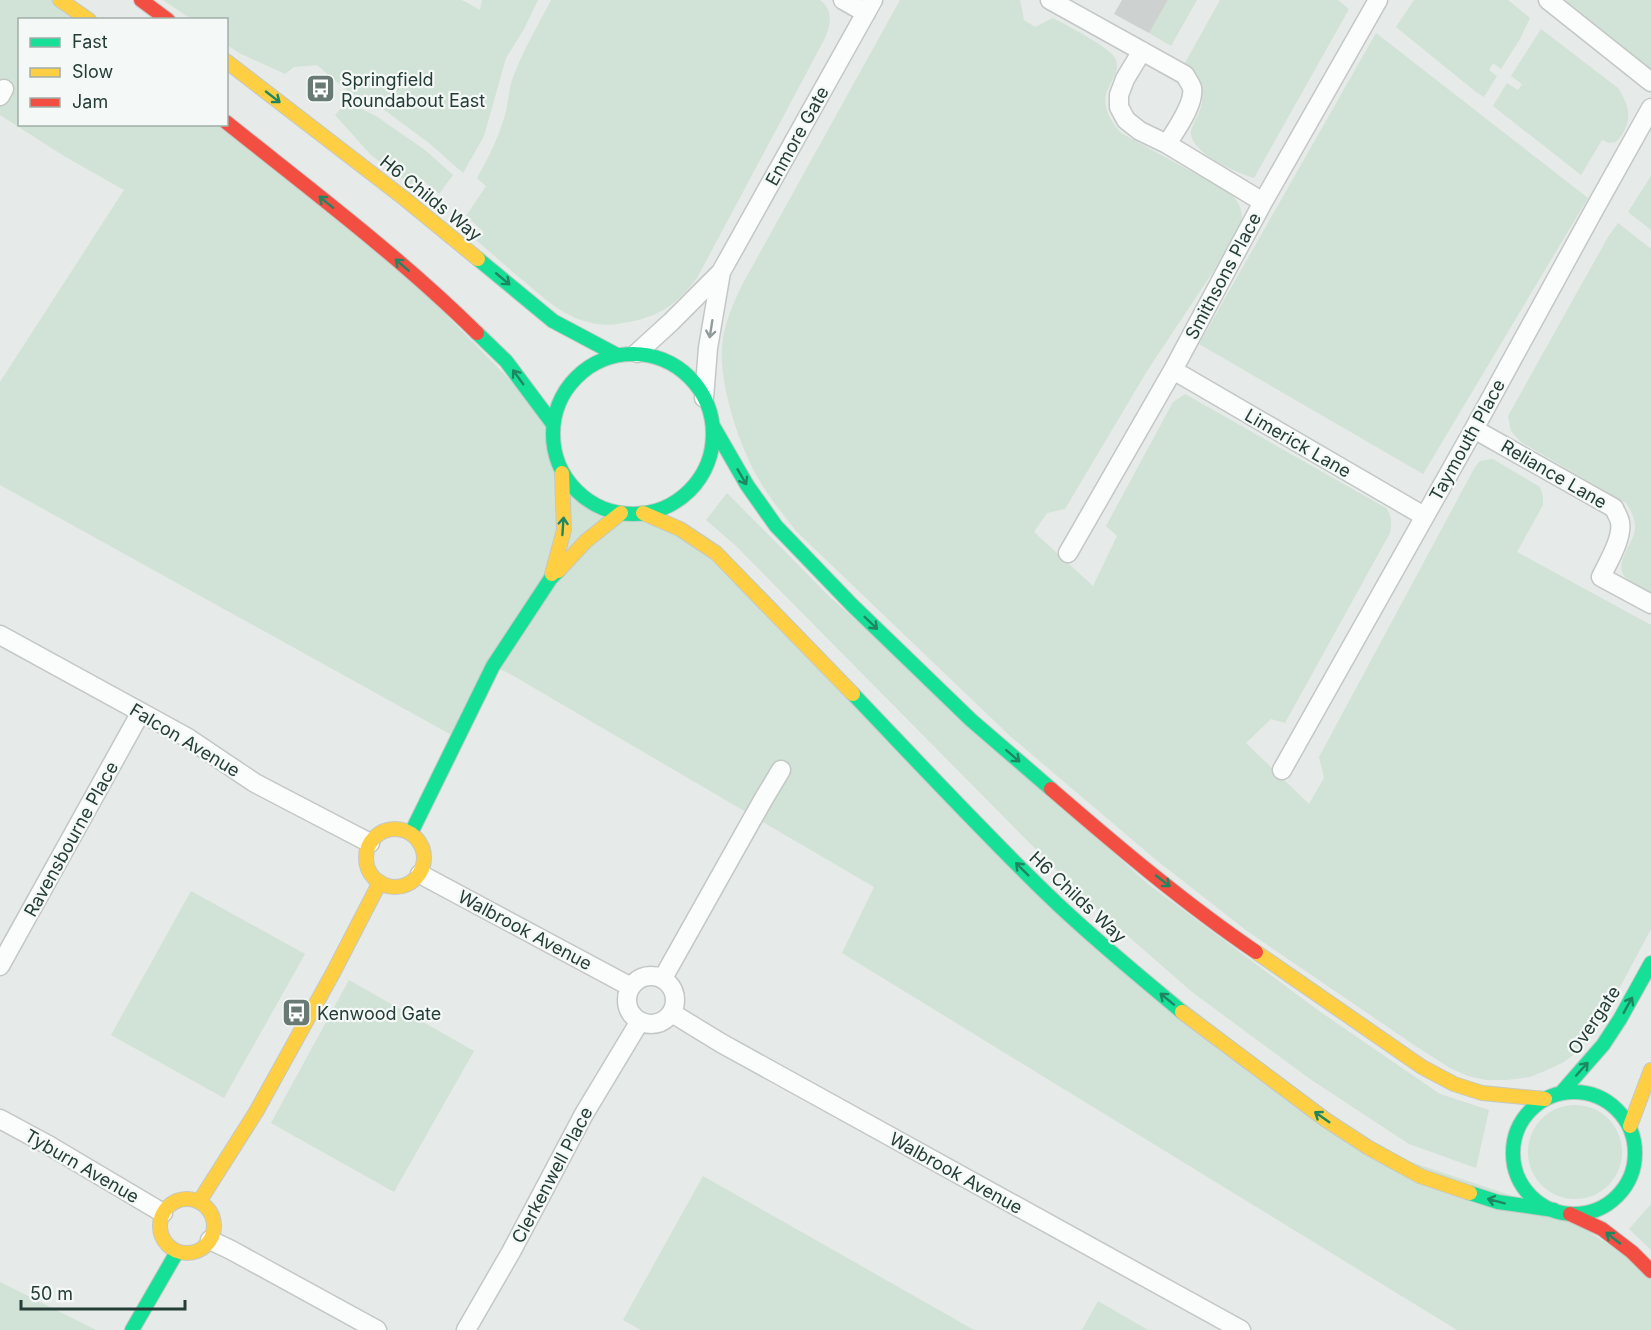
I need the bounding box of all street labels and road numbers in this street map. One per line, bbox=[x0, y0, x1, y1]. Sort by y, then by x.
street label: Enmore Gate bbox=[761, 83, 833, 189]
street label: H6 Childs Way bbox=[376, 151, 486, 245]
street label: Smithsons Place bbox=[1181, 209, 1265, 343]
street label: Taymouth Place bbox=[1425, 376, 1509, 504]
street label: Limerick Lane bbox=[1241, 404, 1355, 482]
street label: Reliance Lane bbox=[1497, 435, 1611, 513]
street label: Falcon Avenue bbox=[126, 699, 244, 781]
street label: Ravensbourne Place bbox=[20, 758, 122, 920]
street label: H6 Childs Way bbox=[1025, 847, 1131, 947]
street label: Walbrook Avenue bbox=[454, 886, 596, 974]
street label: Overgate bbox=[1564, 982, 1624, 1058]
street label: Clerkenwell Place bbox=[507, 1103, 597, 1247]
street label: Tyburn Avenue bbox=[21, 1125, 143, 1207]
street label: Walbrook Avenue bbox=[886, 1128, 1026, 1218]

